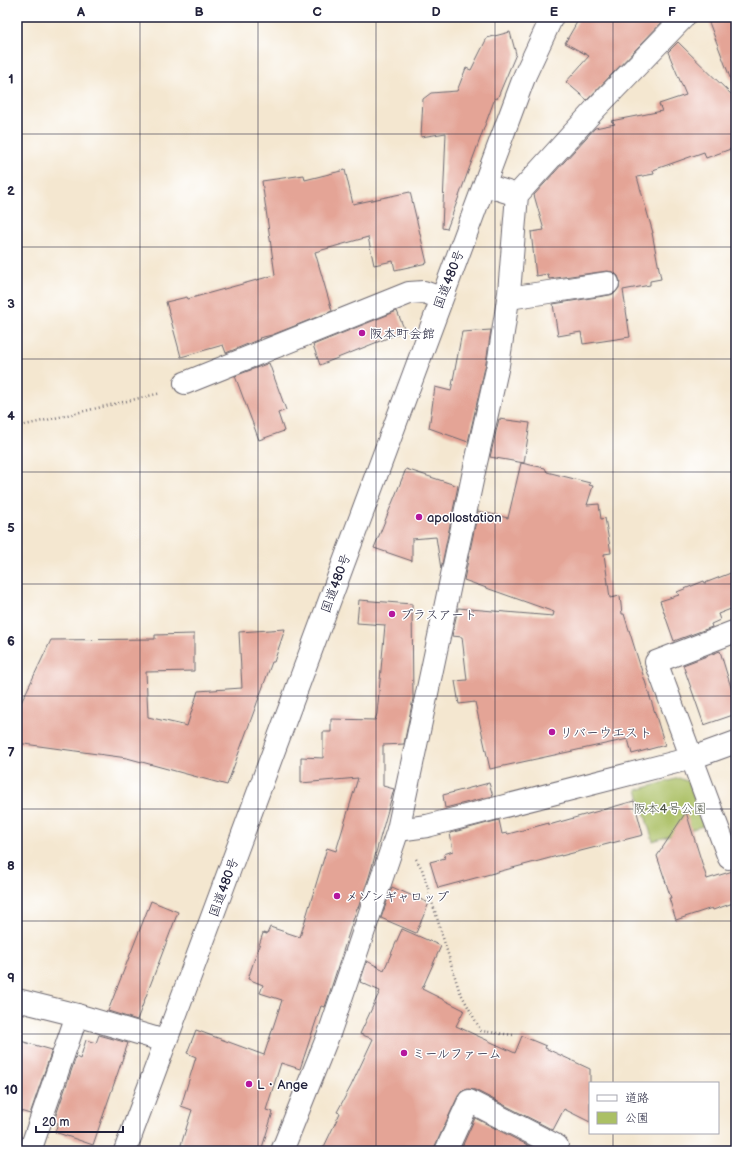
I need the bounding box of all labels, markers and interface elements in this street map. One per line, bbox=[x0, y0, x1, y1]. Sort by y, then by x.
text: A bbox=[76, 4, 85, 20]
text: B bbox=[194, 4, 204, 20]
text: C bbox=[312, 4, 322, 20]
text: D bbox=[431, 4, 441, 20]
text: E bbox=[550, 4, 559, 20]
text: F bbox=[668, 4, 676, 20]
text: 1 bbox=[8, 71, 14, 87]
text: 2 bbox=[7, 183, 15, 199]
street label: 国道480号 bbox=[430, 247, 468, 311]
text: 3 bbox=[7, 296, 15, 312]
place label: 阪本町会館 bbox=[370, 326, 435, 342]
marker: 阪本町会館 bbox=[357, 328, 367, 338]
text: 4 bbox=[7, 408, 15, 424]
place label: apollostation bbox=[427, 510, 502, 526]
marker: apollostation bbox=[414, 512, 424, 522]
text: 5 bbox=[7, 520, 15, 536]
street label: 国道480号 bbox=[318, 551, 354, 615]
place label: プラスアート bbox=[400, 607, 477, 623]
marker: プラスアート bbox=[387, 609, 397, 619]
text: 6 bbox=[7, 633, 15, 649]
place label: リバーウエスト bbox=[560, 725, 652, 741]
marker: リバーウエスト bbox=[547, 727, 557, 737]
text: 7 bbox=[7, 745, 15, 761]
park label: 阪本4号公園 bbox=[634, 801, 706, 817]
street label: 国道480号 bbox=[206, 855, 242, 919]
text: 8 bbox=[7, 858, 15, 874]
place label: メゾンギャロップ bbox=[345, 889, 449, 905]
marker: メゾンギャロップ bbox=[332, 891, 342, 901]
text: 9 bbox=[7, 970, 15, 986]
place label: ミールファーム bbox=[412, 1046, 501, 1062]
marker: ミールファーム bbox=[399, 1048, 409, 1058]
place label: L・Ange bbox=[257, 1077, 308, 1093]
marker: L・Ange bbox=[244, 1079, 254, 1089]
text: 10 bbox=[4, 1082, 18, 1098]
legend bbox=[589, 1082, 719, 1134]
text: 道路 bbox=[625, 1091, 649, 1106]
scale bar bbox=[36, 1108, 123, 1134]
text: 公園 bbox=[625, 1111, 649, 1126]
text: 20 m bbox=[42, 1115, 69, 1130]

